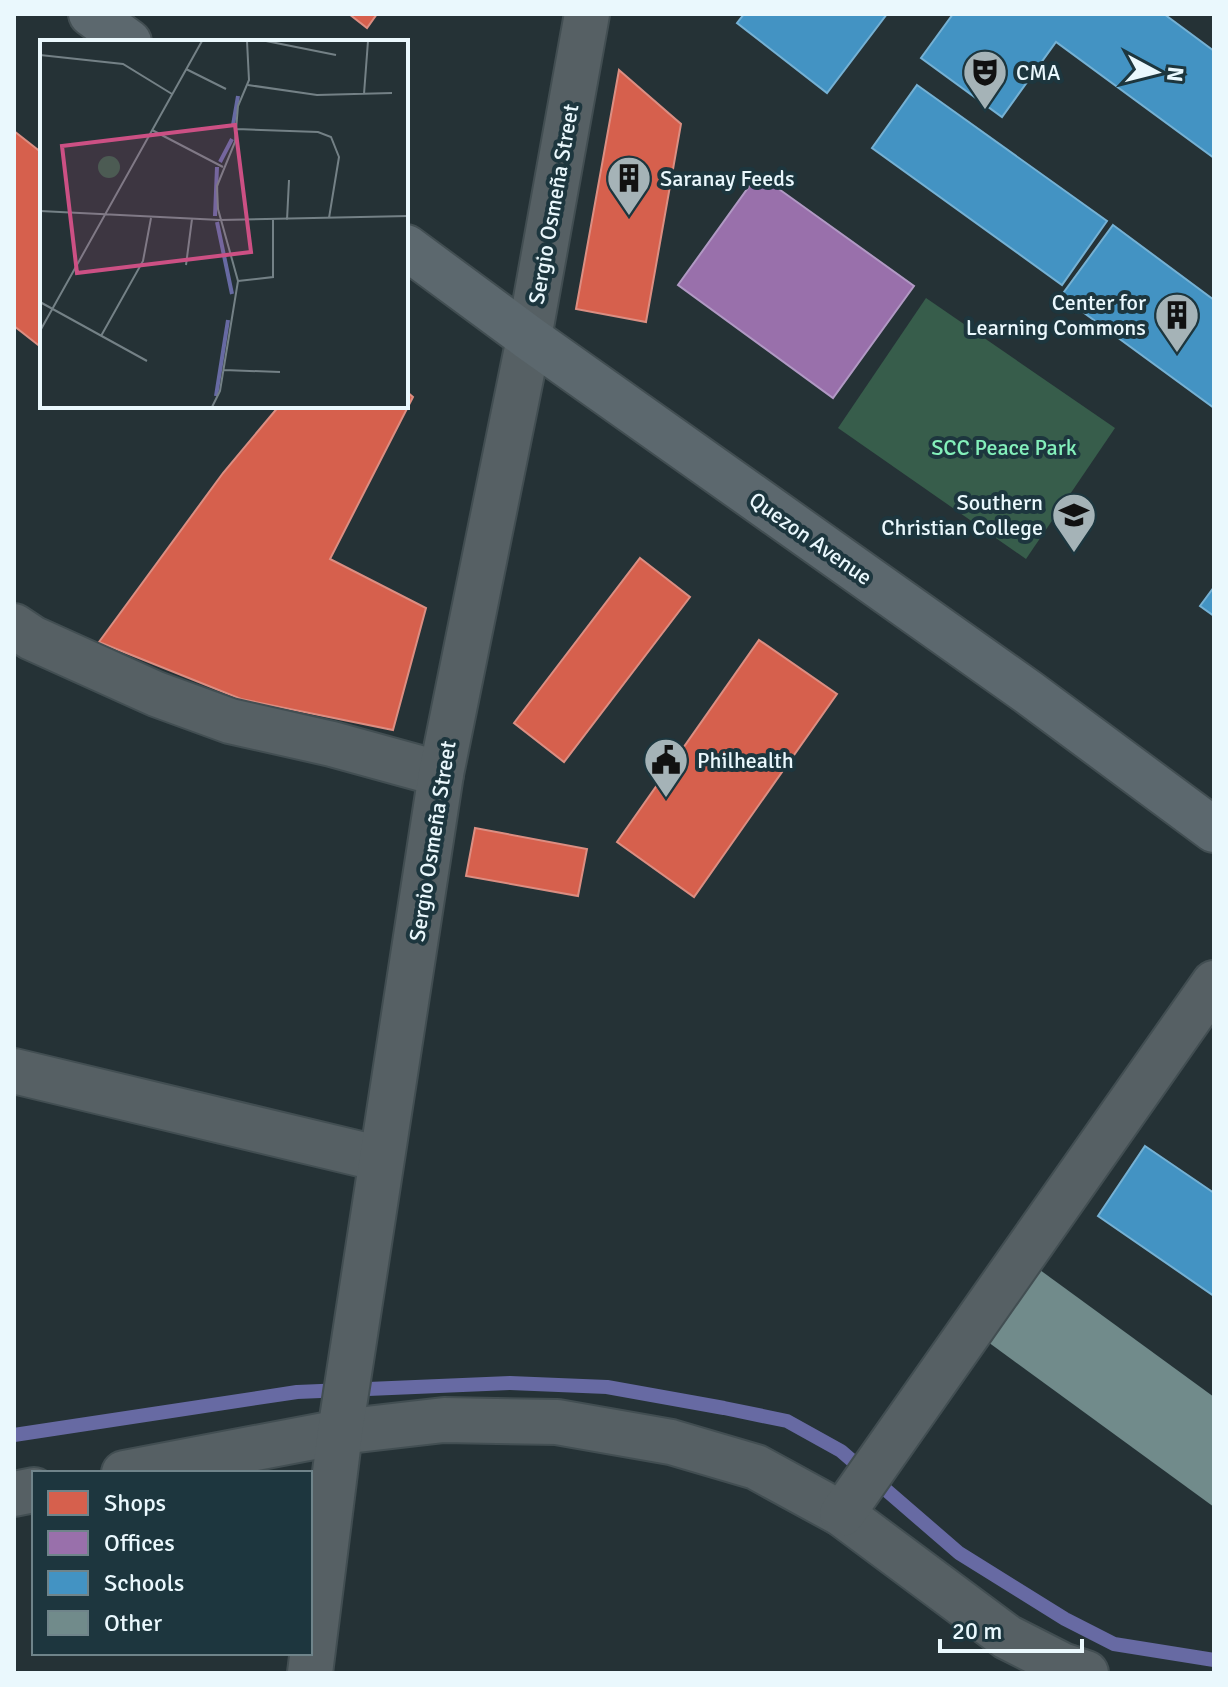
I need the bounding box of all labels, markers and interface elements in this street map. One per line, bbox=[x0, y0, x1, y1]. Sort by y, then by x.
north arrow bbox=[1116, 32, 1196, 112]
inset map bbox=[40, 40, 408, 408]
theatre icon: CMA bbox=[961, 48, 1009, 111]
place label: CMA bbox=[1016, 59, 1061, 86]
text: N bbox=[1161, 65, 1190, 84]
street label: Sergio Osmeña Street bbox=[523, 102, 584, 306]
building icon: Saranay Feeds bbox=[605, 154, 653, 217]
place label: Saranay Feeds bbox=[660, 165, 795, 192]
place label: Center for Learning Commons bbox=[966, 289, 1146, 341]
building icon: Center for Learning Commons bbox=[1153, 291, 1201, 354]
park label: SCC Peace Park bbox=[931, 434, 1077, 461]
street label: Quezon Avenue bbox=[744, 486, 877, 591]
place label: Southern Christian College bbox=[881, 489, 1043, 541]
school or university icon: Southern Christian College bbox=[1050, 491, 1098, 554]
public building icon: Philhealth bbox=[642, 736, 690, 799]
street label: Sergio Osmeña Street bbox=[403, 738, 462, 943]
place label: Philhealth bbox=[697, 747, 794, 774]
legend bbox=[32, 1471, 312, 1655]
text: Shops bbox=[104, 1488, 166, 1518]
text: Offices bbox=[104, 1528, 175, 1558]
text: Schools bbox=[104, 1568, 184, 1598]
scale bar bbox=[940, 1603, 1082, 1653]
text: Other bbox=[104, 1608, 162, 1638]
text: 20 m bbox=[952, 1616, 1002, 1646]

